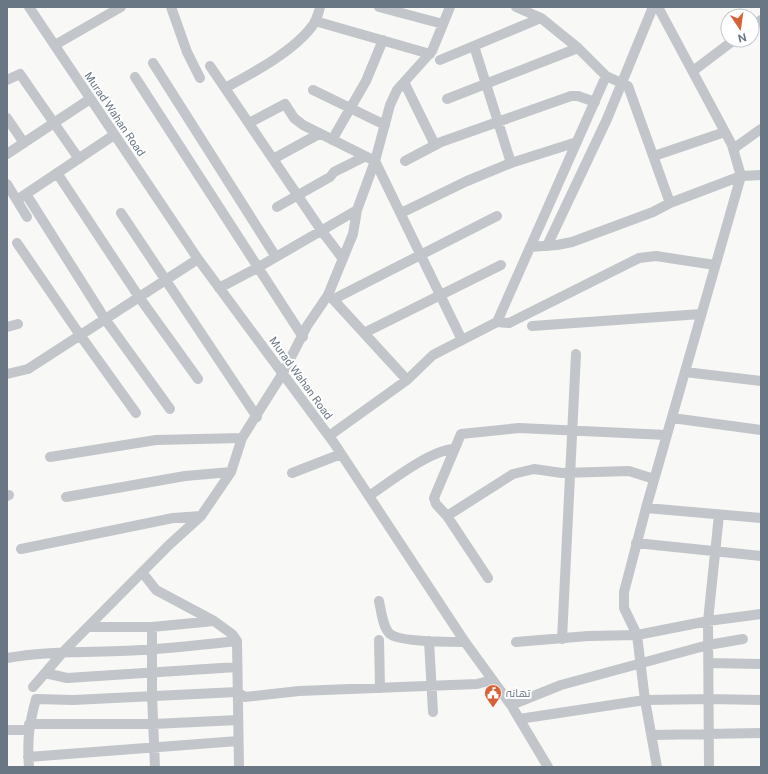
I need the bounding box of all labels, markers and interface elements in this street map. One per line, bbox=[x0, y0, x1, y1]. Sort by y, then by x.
north arrow bbox=[720, 8, 760, 48]
text: N bbox=[737, 31, 748, 45]
street label: Murad Wahan Road bbox=[82, 70, 148, 158]
street label: Murad Wahan Road bbox=[267, 334, 335, 422]
public building icon: تھانہ bbox=[483, 683, 503, 708]
place label: تھانہ bbox=[506, 687, 531, 699]

